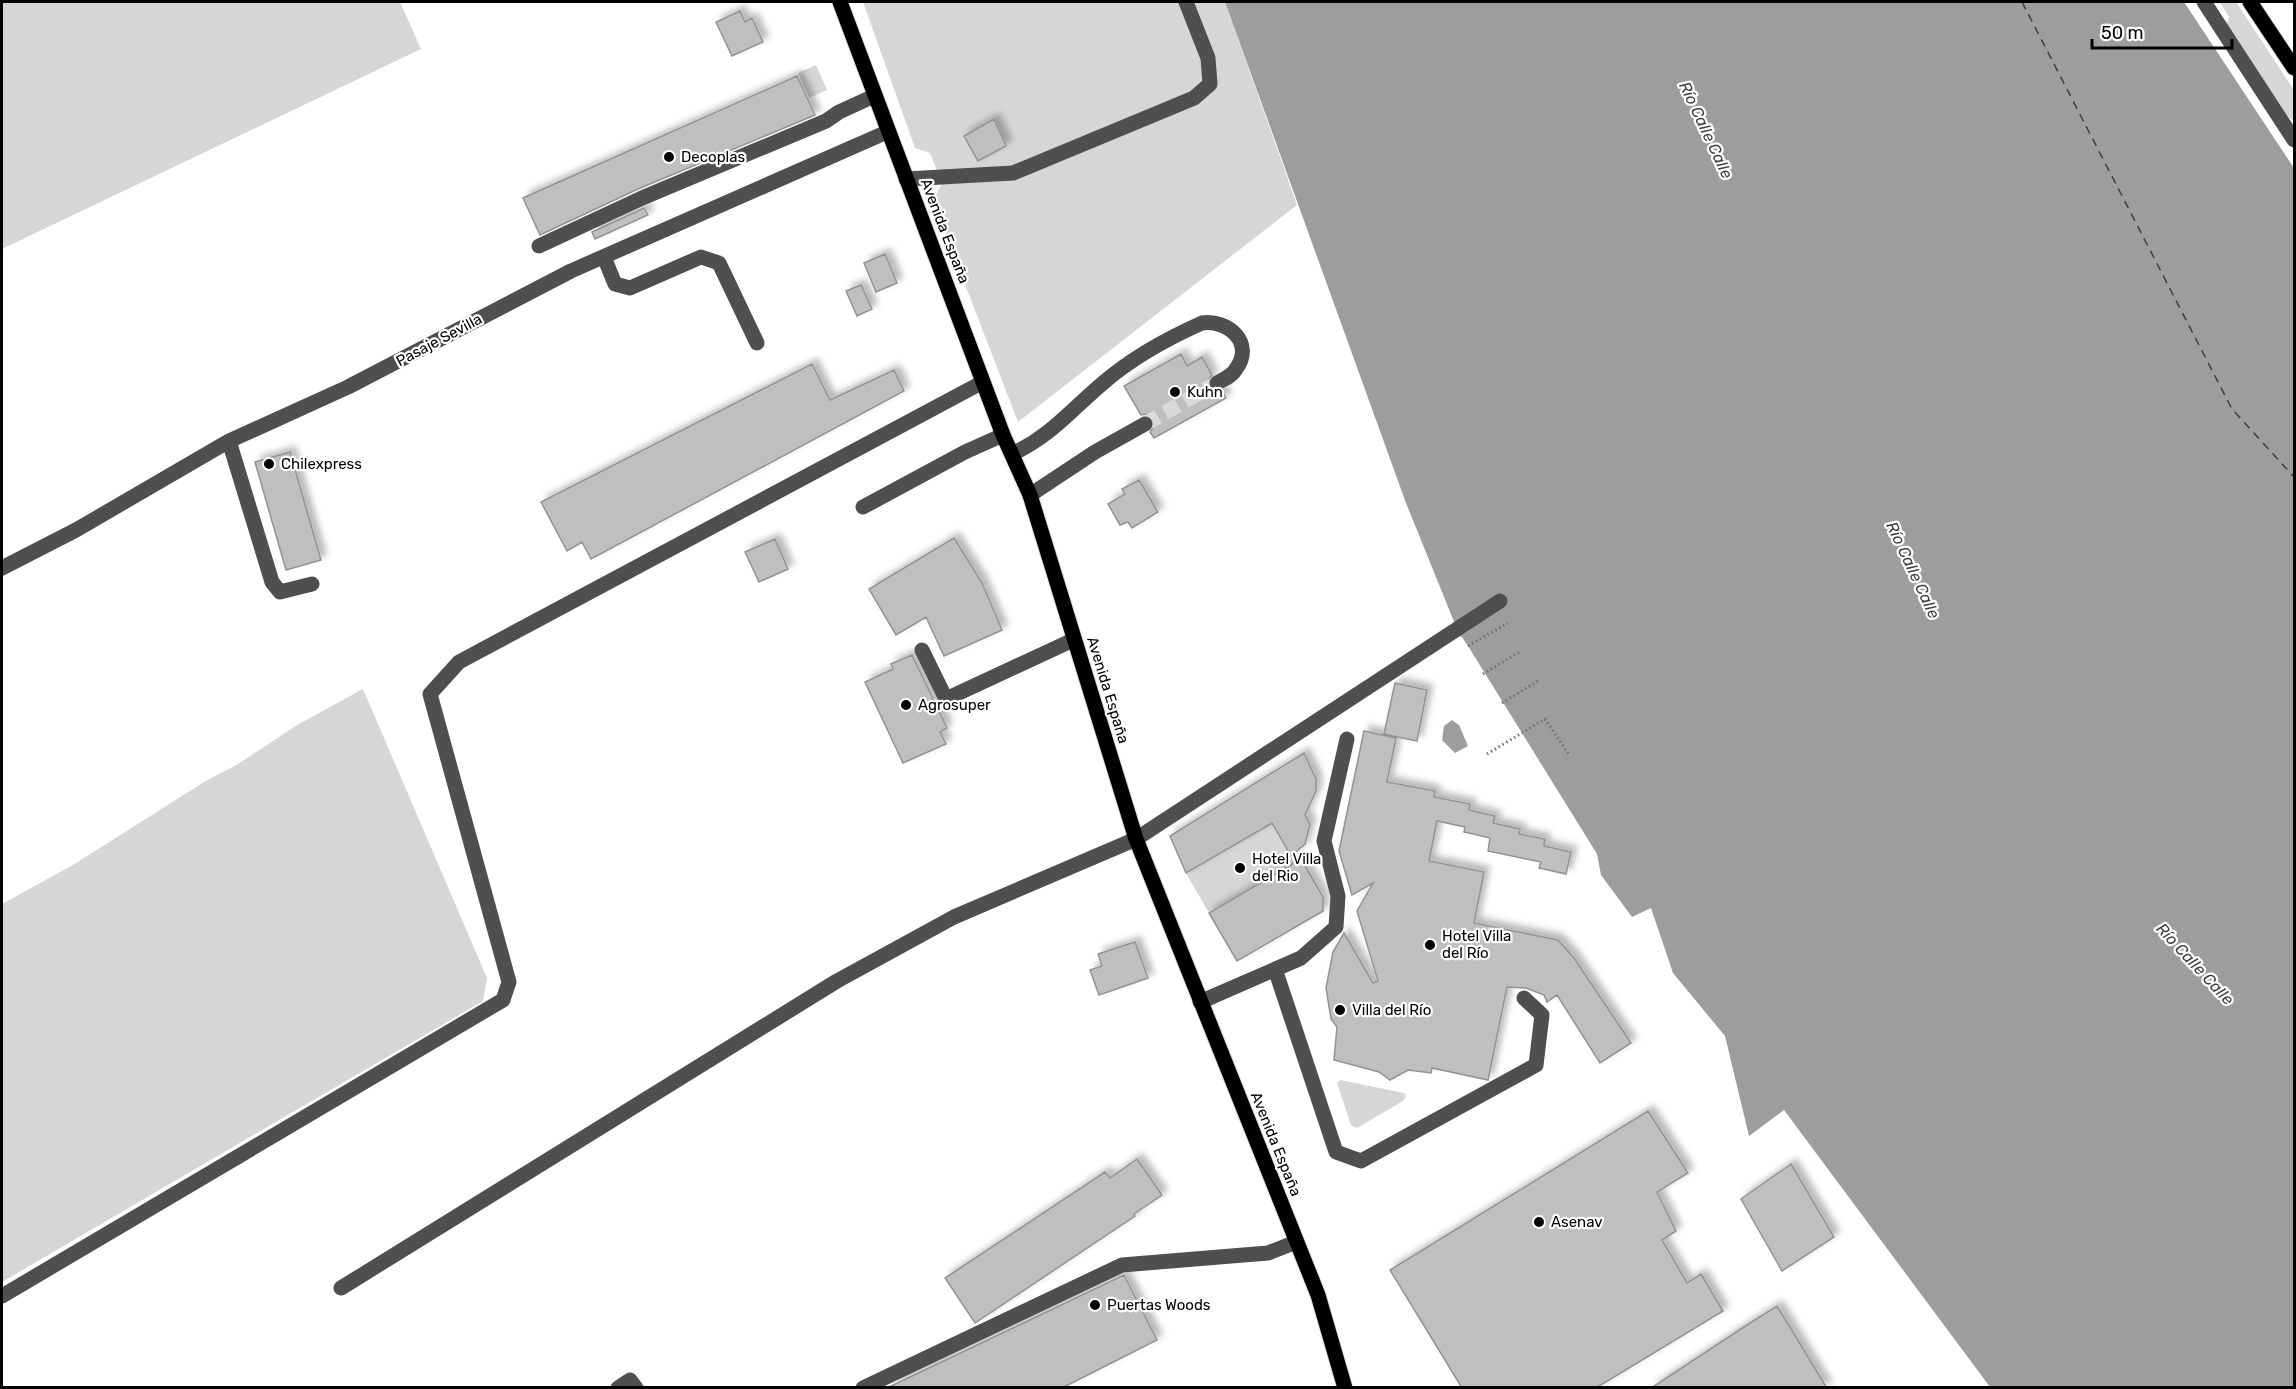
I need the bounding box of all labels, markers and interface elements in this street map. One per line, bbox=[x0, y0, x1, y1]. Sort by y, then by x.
scale bar bbox=[2092, 12, 2232, 50]
text: 50 m bbox=[2101, 22, 2144, 44]
water label: Río Calle Calle bbox=[1675, 78, 1737, 182]
place label: Decoplas bbox=[681, 148, 745, 166]
marker: Decoplas bbox=[662, 150, 676, 164]
street label: Avenida España bbox=[917, 176, 973, 286]
street label: Pasaje Sevilla bbox=[393, 310, 485, 370]
place label: Kuhn bbox=[1187, 383, 1223, 401]
marker: Kuhn bbox=[1168, 385, 1182, 399]
place label: Chilexpress bbox=[281, 455, 362, 473]
marker: Chilexpress bbox=[262, 457, 276, 471]
water label: Río Calle Calle bbox=[1882, 518, 1944, 622]
street label: Avenida España bbox=[1083, 634, 1133, 746]
place label: Agrosuper bbox=[918, 696, 991, 714]
marker: Agrosuper bbox=[899, 698, 913, 712]
place label: Hotel Villa del Rio bbox=[1252, 850, 1321, 885]
marker: Hotel Villa del Rio bbox=[1233, 861, 1247, 875]
water label: Río Calle Calle bbox=[2152, 919, 2238, 1009]
place label: Hotel Villa del Río bbox=[1442, 927, 1511, 962]
marker: Hotel Villa del Río bbox=[1423, 938, 1437, 952]
place label: Villa del Río bbox=[1352, 1001, 1431, 1019]
marker: Villa del Río bbox=[1333, 1003, 1347, 1017]
street label: Avenida España bbox=[1247, 1089, 1305, 1199]
place label: Asenav bbox=[1551, 1213, 1603, 1231]
marker: Asenav bbox=[1532, 1215, 1546, 1229]
place label: Puertas Woods bbox=[1107, 1296, 1211, 1314]
marker: Puertas Woods bbox=[1088, 1298, 1102, 1312]

